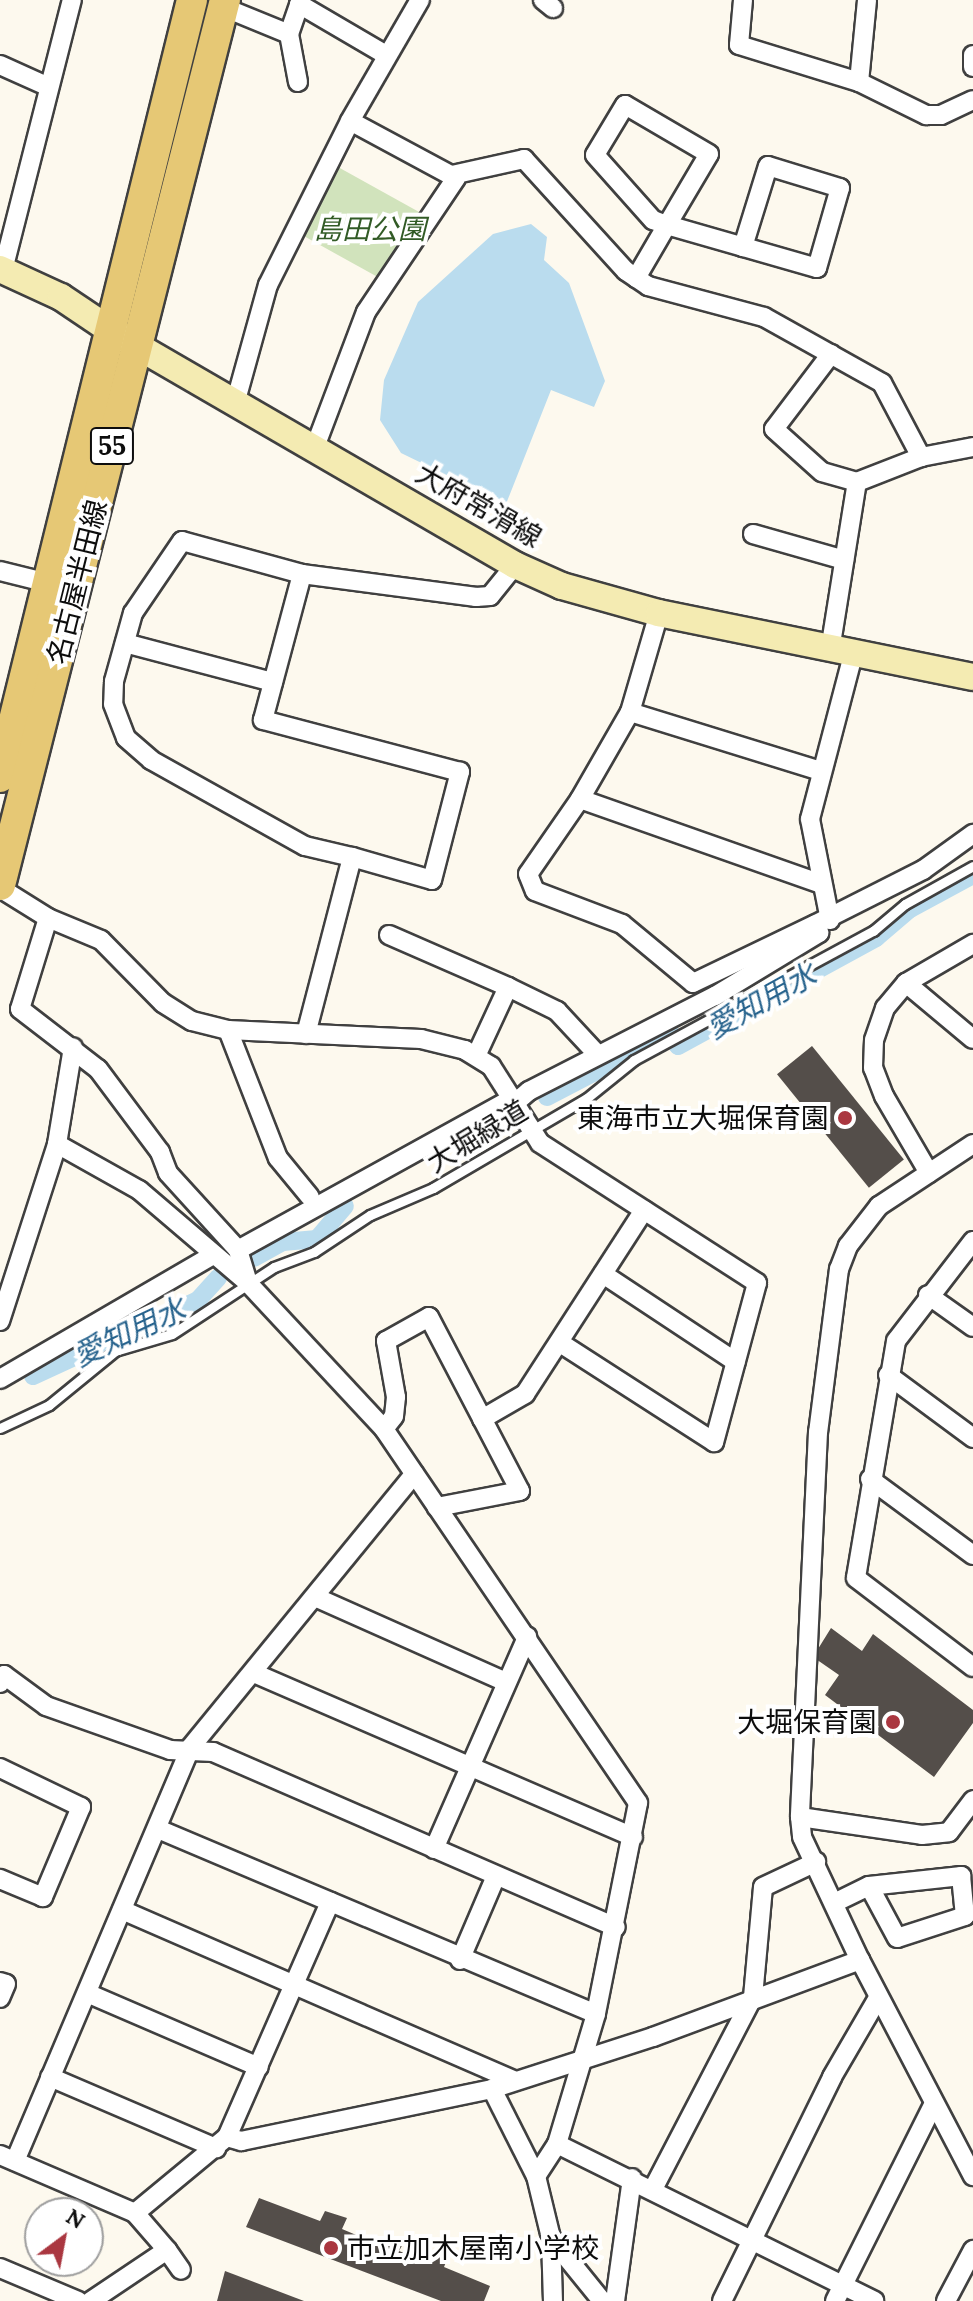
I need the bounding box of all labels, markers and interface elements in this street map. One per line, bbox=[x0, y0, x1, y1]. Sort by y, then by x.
park label: 島田公園 bbox=[314, 212, 426, 246]
road number: 55 bbox=[88, 424, 136, 468]
street label: 大府常滑線 bbox=[410, 455, 548, 555]
street label: 名古屋半田線 bbox=[40, 496, 114, 668]
water label: 愛知用水 bbox=[700, 956, 822, 1046]
street label: 大堀緑道 bbox=[420, 1093, 534, 1179]
place label: 東海市立大堀保育園 bbox=[577, 1101, 829, 1135]
marker: 東海市立大堀保育園 bbox=[836, 1109, 854, 1127]
water label: 愛知用水 bbox=[67, 1290, 191, 1374]
place label: 大堀保育園 bbox=[737, 1705, 877, 1739]
marker: 大堀保育園 bbox=[884, 1713, 902, 1731]
north arrow bbox=[24, 2197, 104, 2277]
text: N bbox=[61, 2202, 90, 2235]
place label: 市立加木屋南小学校 bbox=[347, 2231, 599, 2265]
marker: 市立加木屋南小学校 bbox=[322, 2239, 340, 2257]

